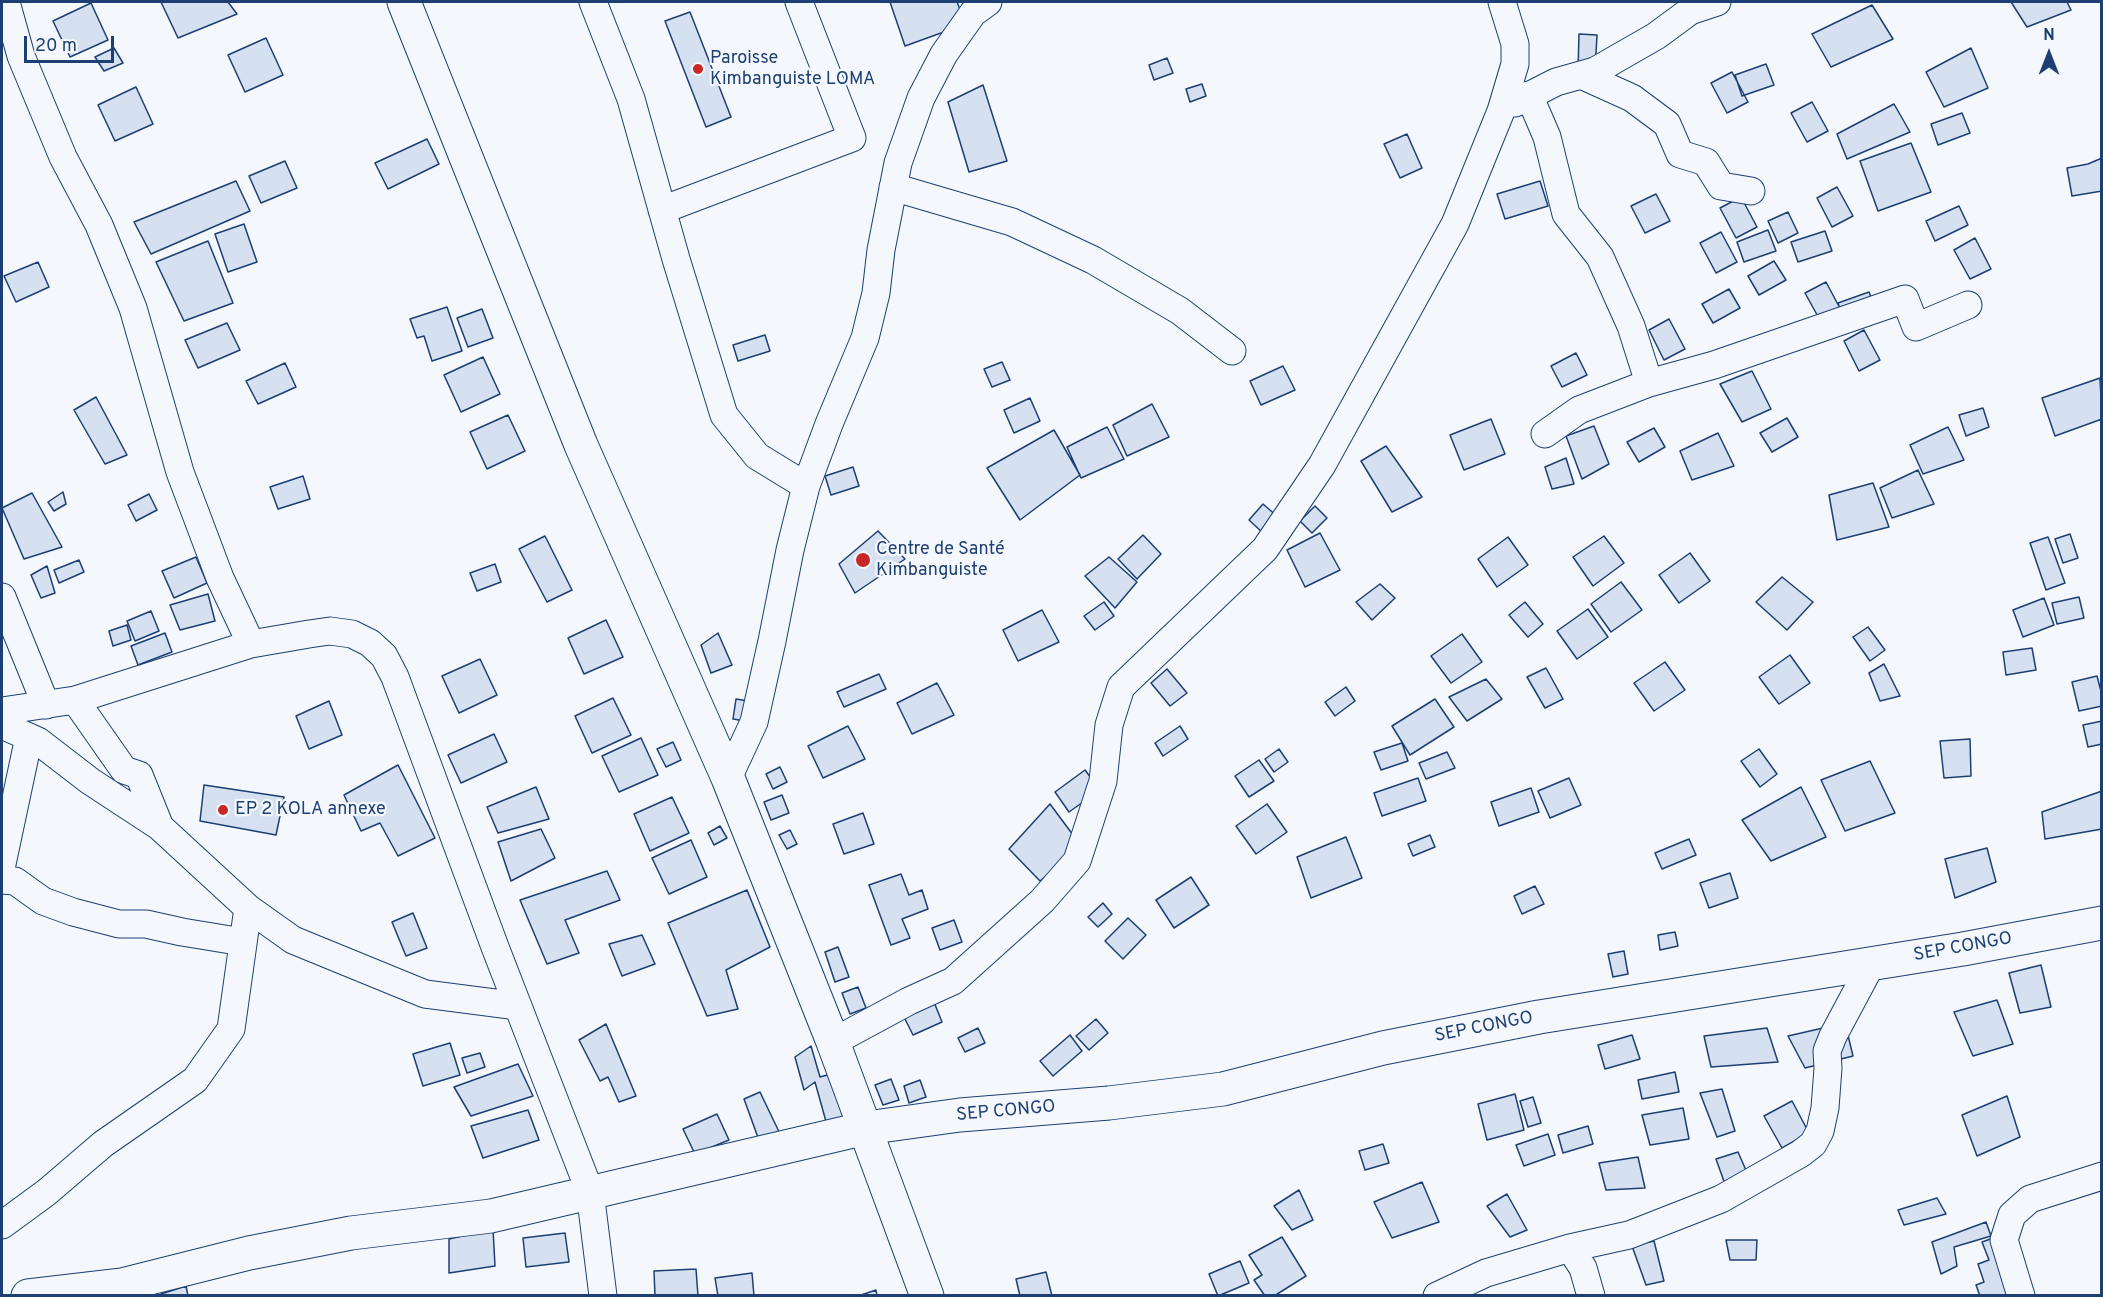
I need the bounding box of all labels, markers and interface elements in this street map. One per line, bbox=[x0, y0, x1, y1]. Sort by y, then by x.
scale bar bbox=[27, 24, 117, 62]
north arrow bbox=[2019, 24, 2079, 84]
text: N bbox=[2043, 26, 2055, 46]
text: 20 m bbox=[35, 35, 77, 58]
place label: Paroisse Kimbanguiste LOMA bbox=[710, 48, 875, 90]
marker: Paroisse Kimbanguiste LOMA bbox=[691, 62, 705, 76]
place label: Centre de Santé Kimbanguiste bbox=[876, 539, 1005, 582]
marker: Centre de Santé Kimbanguiste bbox=[854, 551, 872, 569]
place label: EP 2 KOLA annexe bbox=[235, 799, 386, 821]
marker: EP 2 KOLA annexe bbox=[216, 803, 230, 817]
street label: SEP CONGO bbox=[1912, 929, 2014, 967]
street label: SEP CONGO bbox=[1433, 1008, 1535, 1048]
street label: SEP CONGO bbox=[955, 1097, 1057, 1127]

